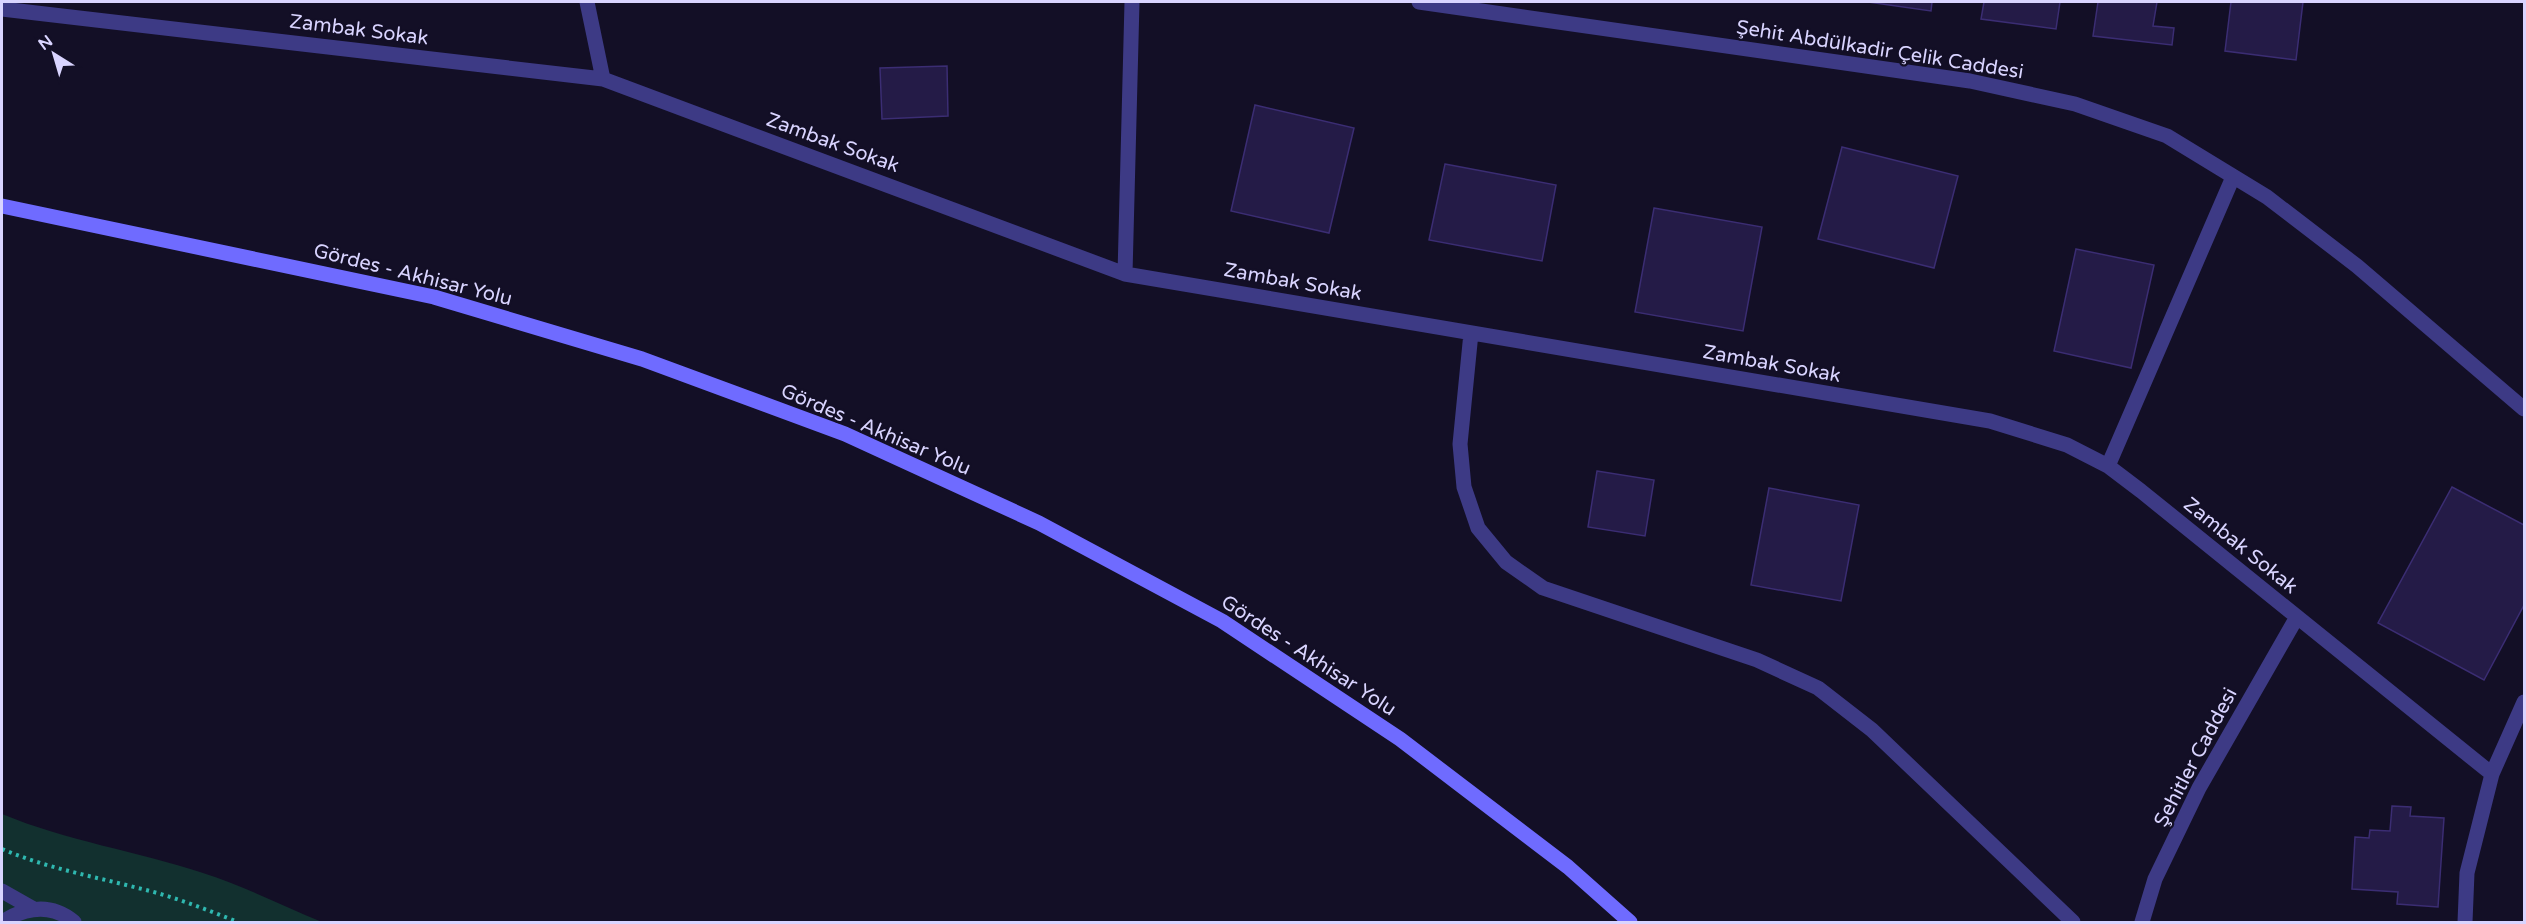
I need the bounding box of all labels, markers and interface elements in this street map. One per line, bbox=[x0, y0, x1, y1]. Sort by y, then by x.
street label: Zambak Sokak bbox=[288, 10, 430, 50]
street label: Şehit Abdülkadir Çelik Caddesi bbox=[1735, 15, 2025, 85]
north arrow bbox=[24, 24, 84, 84]
text: N bbox=[34, 31, 57, 55]
street label: Zambak Sokak bbox=[763, 108, 902, 178]
street label: Gördes - Akhisar Yolu bbox=[311, 239, 515, 311]
street label: Zambak Sokak bbox=[1222, 258, 1364, 306]
street label: Zambak Sokak bbox=[1701, 340, 1843, 388]
street label: Gördes - Akhisar Yolu bbox=[777, 379, 974, 481]
street label: Zambak Sokak bbox=[2179, 493, 2302, 599]
street label: Gördes - Akhisar Yolu bbox=[1216, 590, 1401, 721]
street label: Şehitler Caddesi bbox=[2149, 684, 2243, 831]

